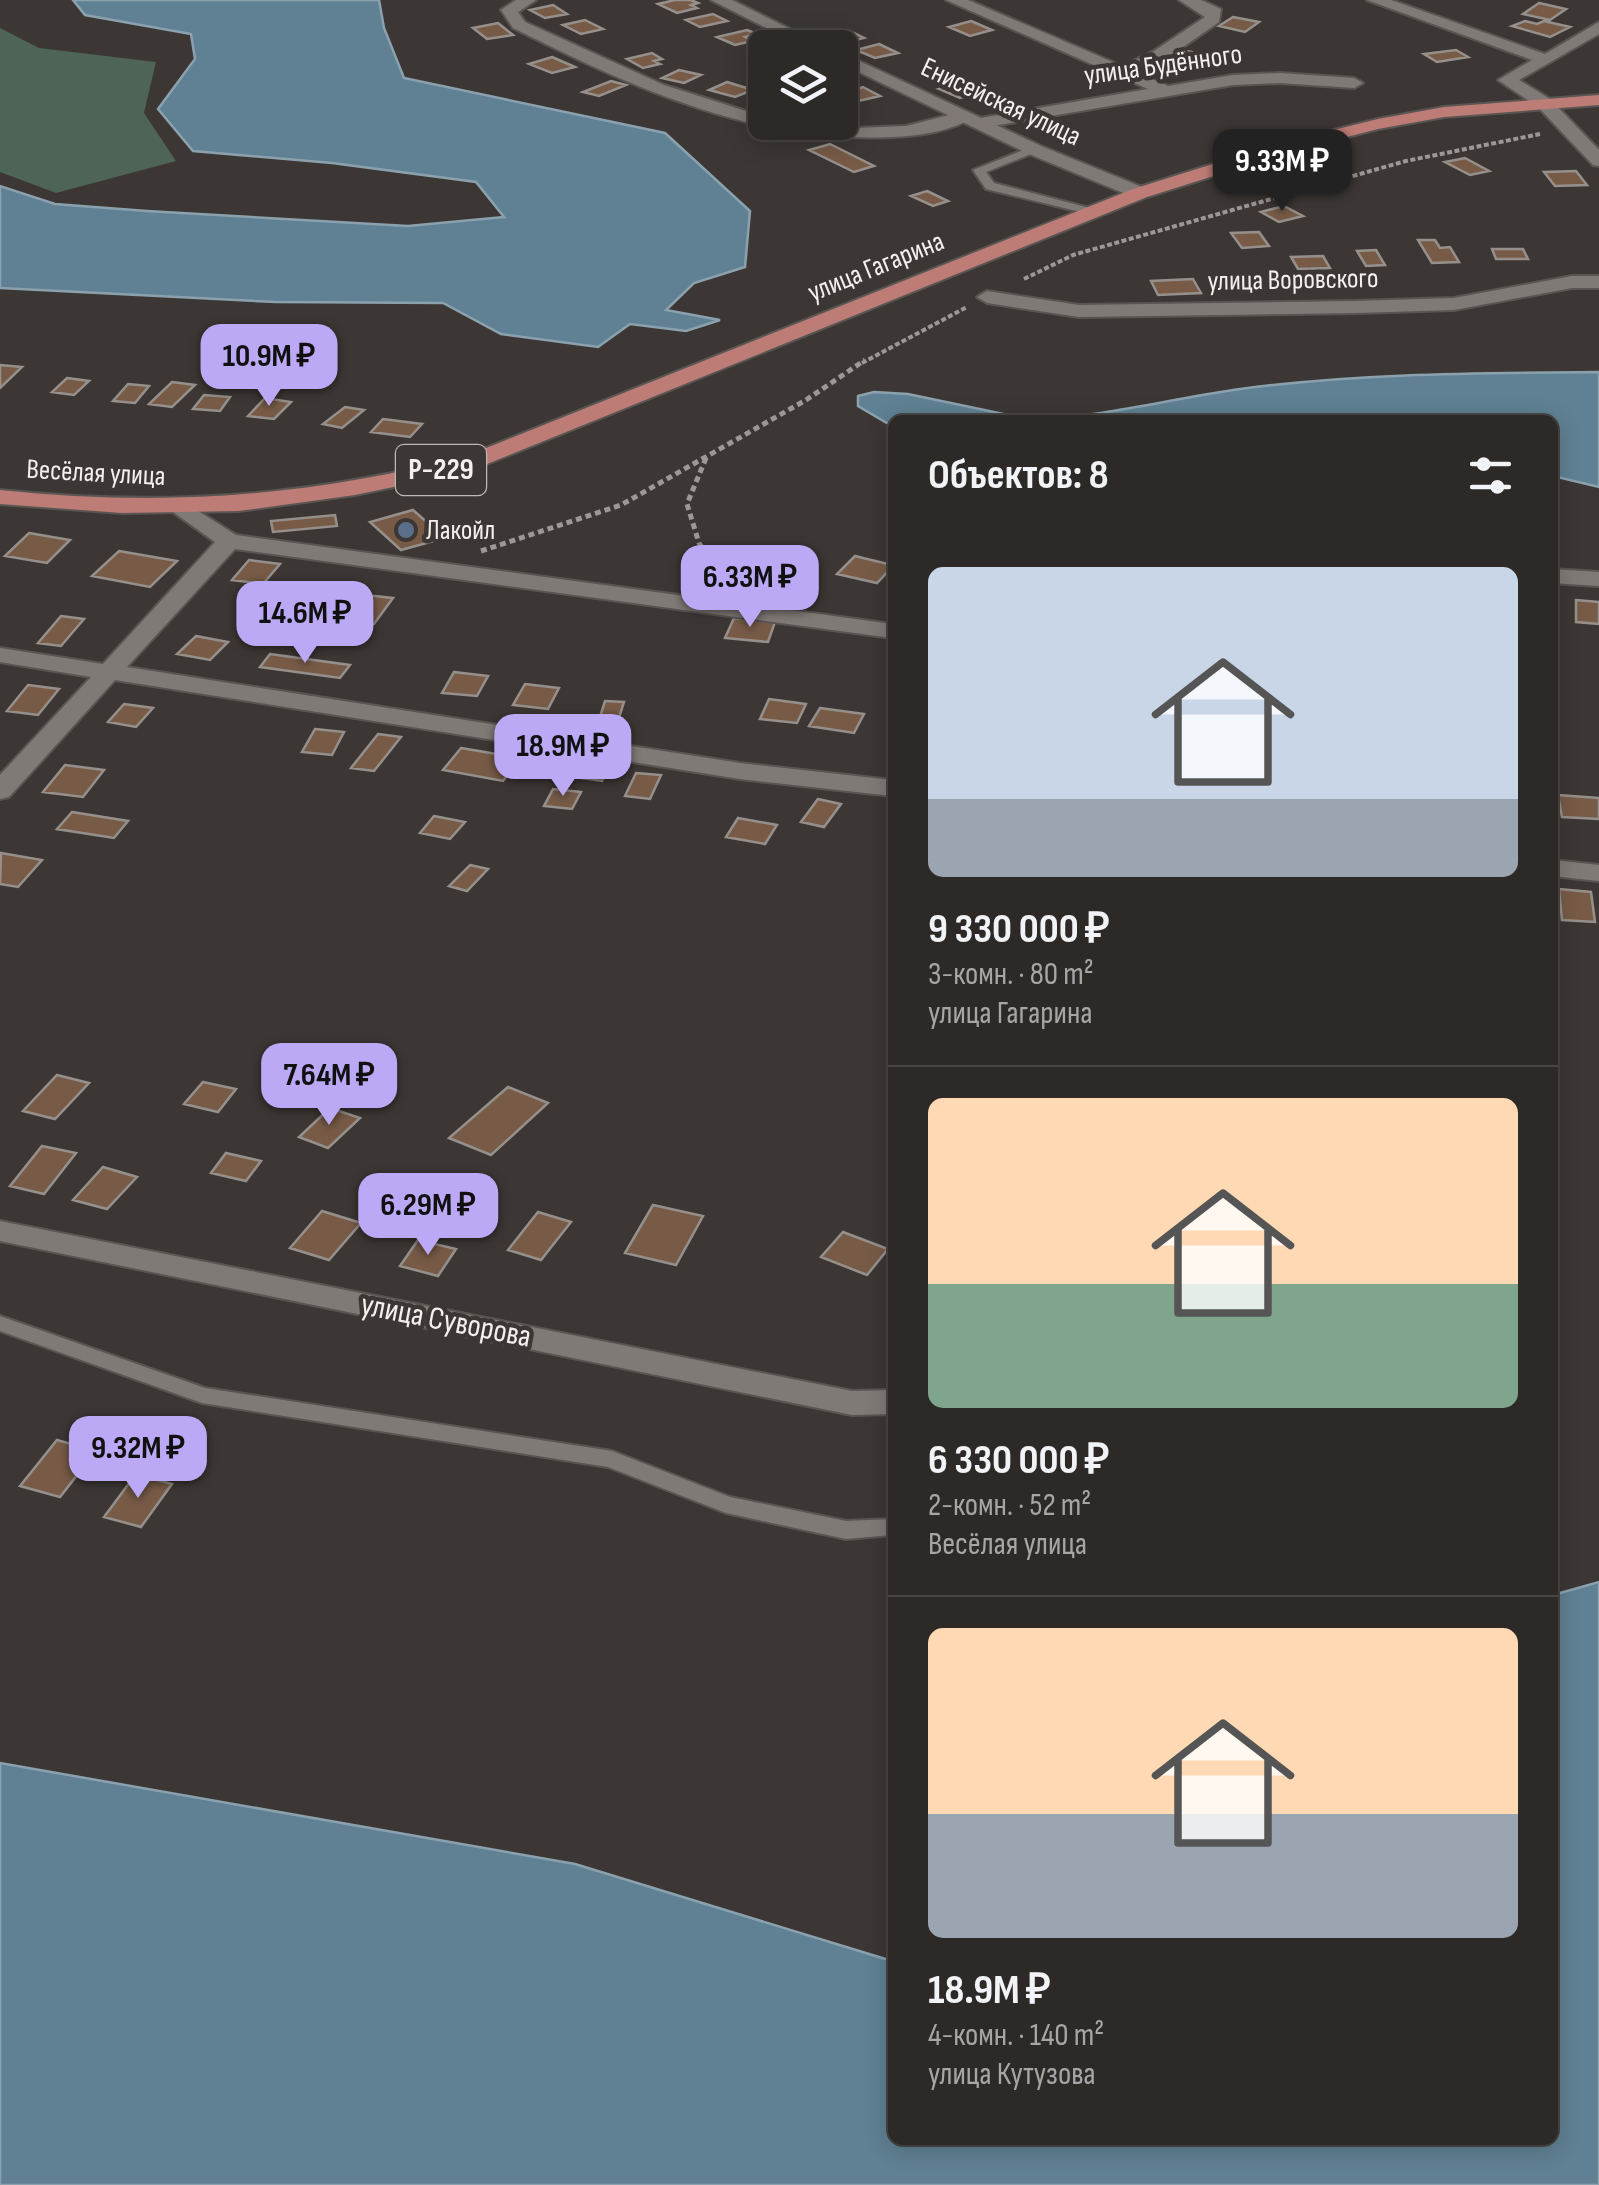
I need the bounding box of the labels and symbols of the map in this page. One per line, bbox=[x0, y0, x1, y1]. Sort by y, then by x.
street label: улица Будённого bbox=[1082, 38, 1244, 92]
street label: Енисейская улица bbox=[916, 51, 1086, 153]
pin: 9.33M ₽ bbox=[1190, 129, 1374, 214]
street label: улица Гагарина bbox=[803, 225, 949, 309]
street label: улица Воровского bbox=[1207, 262, 1379, 298]
pin: 10.9M ₽ bbox=[177, 324, 361, 409]
road number: Р-229 bbox=[396, 445, 486, 495]
street label: Весёлая улица bbox=[26, 453, 166, 493]
place label: Лакойл bbox=[426, 514, 495, 547]
marker: Лакойл bbox=[395, 519, 417, 541]
pin: 6.33M ₽ bbox=[658, 545, 842, 630]
pin: 14.6M ₽ bbox=[213, 581, 397, 666]
pin: 18.9M ₽ bbox=[471, 714, 655, 799]
pin: 7.64M ₽ bbox=[237, 1043, 421, 1128]
pin: 6.29M ₽ bbox=[336, 1173, 520, 1258]
street label: улица Суворова bbox=[358, 1285, 534, 1357]
pin: 9.32M ₽ bbox=[46, 1416, 230, 1501]

